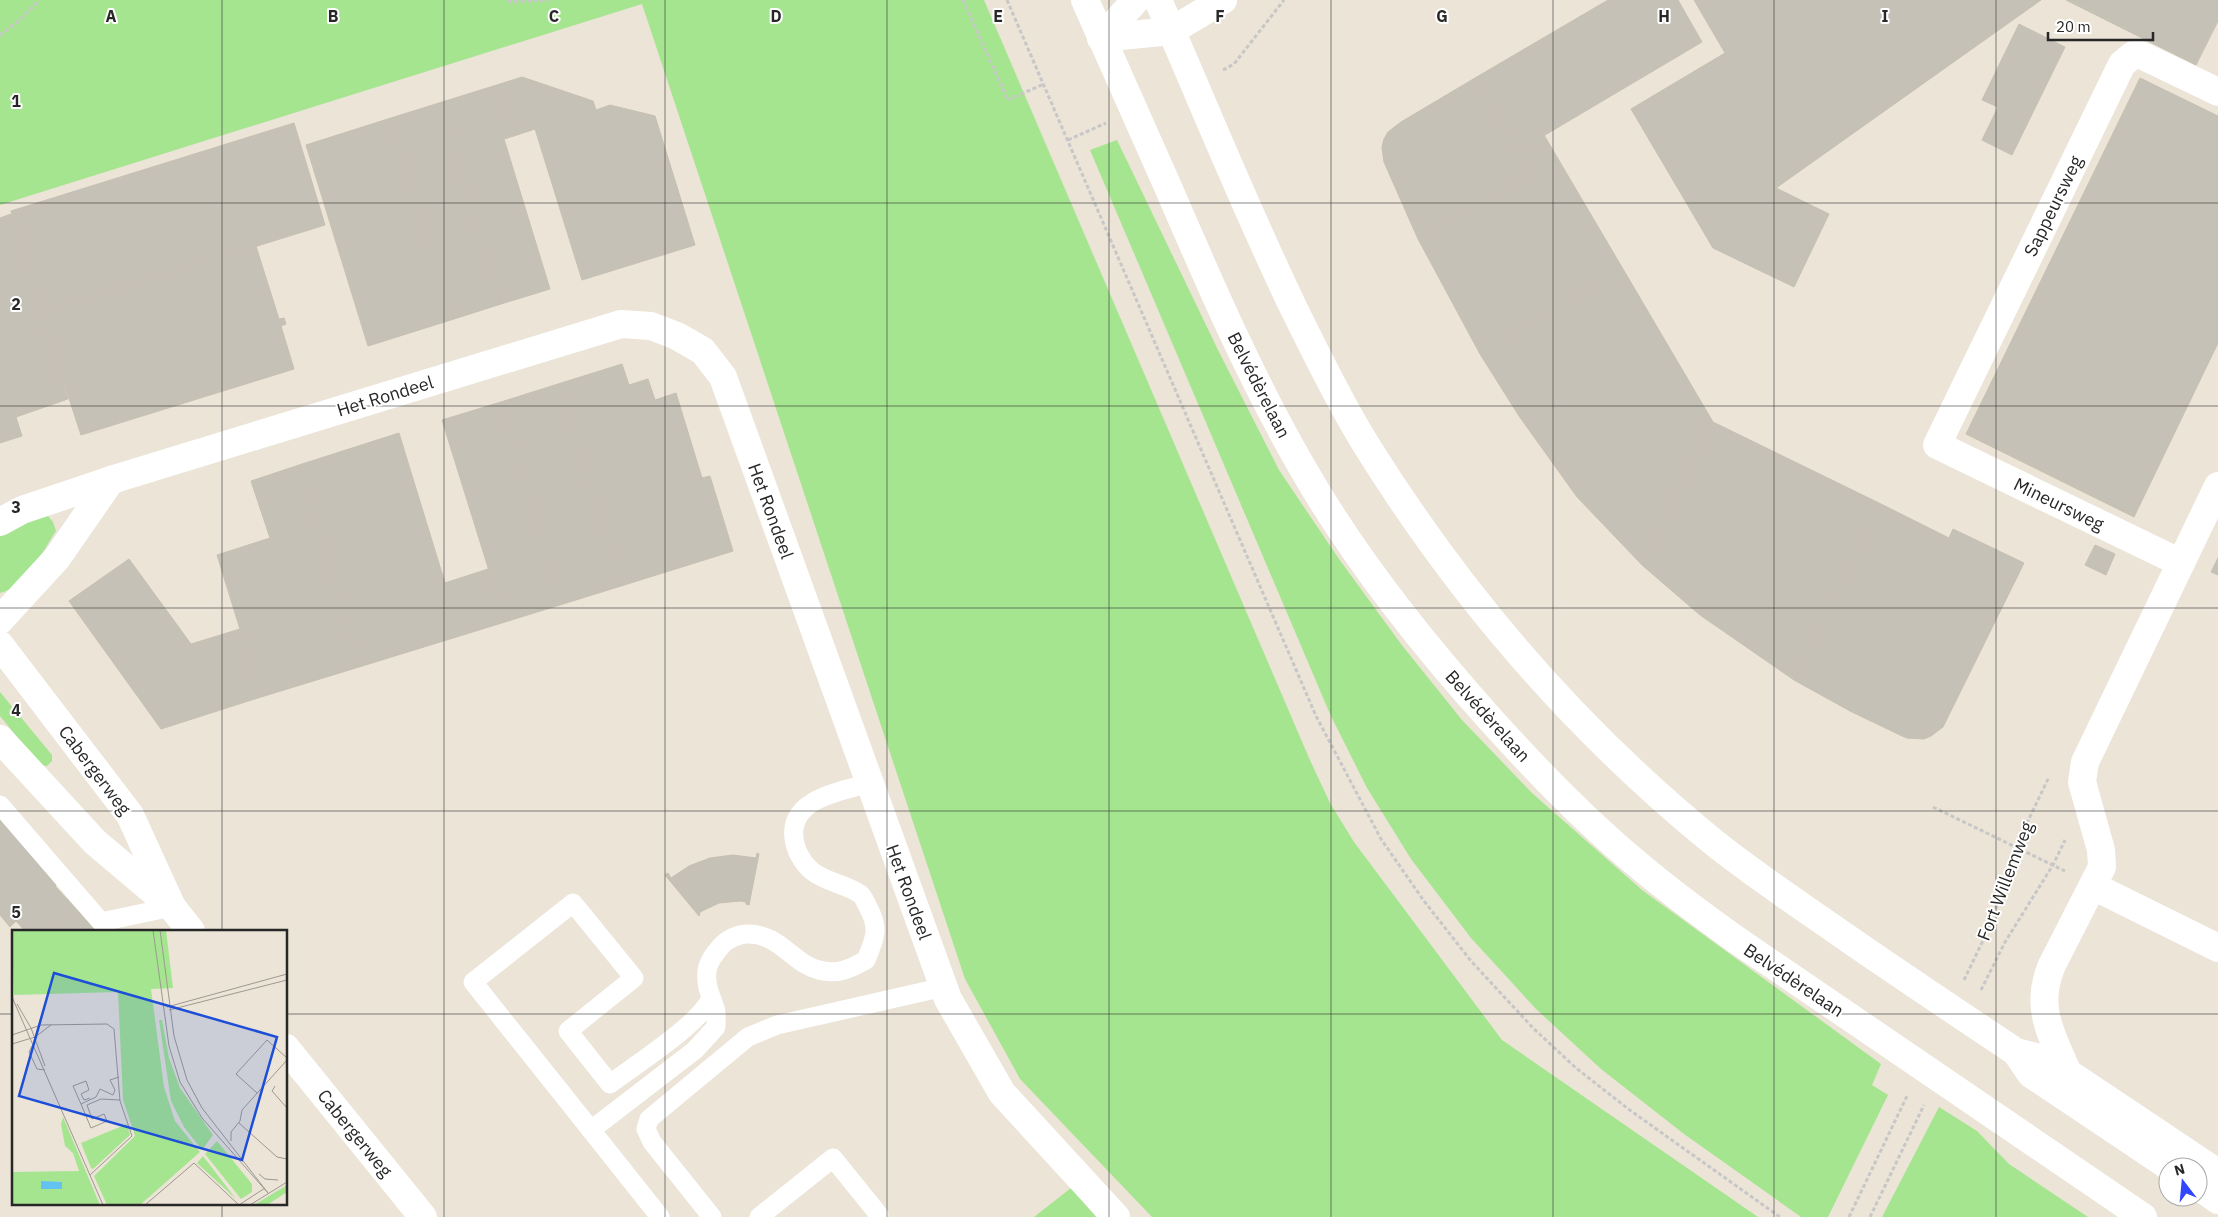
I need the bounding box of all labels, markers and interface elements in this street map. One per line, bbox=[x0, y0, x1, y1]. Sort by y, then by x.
text: A bbox=[106, 6, 117, 26]
text: B bbox=[328, 6, 339, 26]
text: C bbox=[549, 6, 559, 26]
text: D bbox=[770, 6, 782, 26]
text: E bbox=[993, 6, 1003, 26]
text: F bbox=[1215, 6, 1225, 26]
text: G bbox=[1436, 6, 1448, 26]
text: H bbox=[1658, 6, 1670, 26]
text: I bbox=[1882, 6, 1889, 26]
scale bar bbox=[2048, 10, 2153, 42]
text: 20 m bbox=[2056, 17, 2091, 36]
text: 1 bbox=[11, 91, 21, 111]
street label: Sappeursweg bbox=[2019, 151, 2088, 260]
text: 2 bbox=[11, 294, 21, 314]
street label: Belvédèrelaan bbox=[1222, 328, 1296, 442]
street label: Het Rondeel bbox=[334, 370, 436, 422]
street label: Het Rondeel bbox=[743, 460, 799, 562]
street label: Mineursweg bbox=[2010, 472, 2108, 536]
text: 3 bbox=[11, 497, 21, 517]
street label: Belvédèrelaan bbox=[1441, 665, 1535, 767]
text: 4 bbox=[11, 700, 21, 720]
street label: Cabergerweg bbox=[54, 721, 136, 820]
street label: Fort Willemweg bbox=[1972, 818, 2038, 944]
street label: Het Rondeel bbox=[881, 841, 937, 943]
text: 5 bbox=[11, 902, 21, 922]
inset map bbox=[12, 930, 288, 1204]
street label: Belvédèrelaan bbox=[1739, 938, 1849, 1022]
street label: Cabergerweg bbox=[313, 1084, 398, 1182]
north arrow bbox=[2158, 1157, 2208, 1207]
text: N bbox=[2172, 1159, 2187, 1180]

